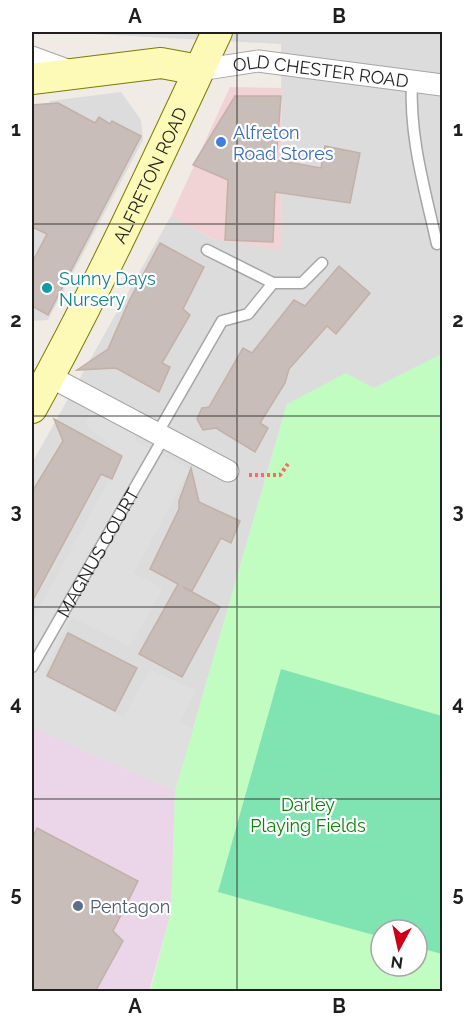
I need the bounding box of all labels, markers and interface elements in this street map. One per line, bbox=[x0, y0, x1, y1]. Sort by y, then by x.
text: A bbox=[128, 4, 142, 28]
text: B bbox=[332, 4, 346, 28]
street label: OLD CHESTER ROAD bbox=[231, 50, 410, 91]
street label: ALFRETON ROAD bbox=[108, 103, 191, 247]
text: 1 bbox=[11, 117, 21, 141]
text: 1 bbox=[453, 117, 463, 141]
place label: Alfreton Road Stores bbox=[233, 122, 334, 164]
marker: Alfreton Road Stores bbox=[214, 135, 228, 149]
place label: Sunny Days Nursery bbox=[59, 268, 156, 310]
marker: Sunny Days Nursery bbox=[40, 281, 54, 295]
text: 2 bbox=[10, 308, 22, 332]
text: 2 bbox=[452, 308, 464, 332]
street label: MAGNUS COURT bbox=[52, 484, 143, 621]
text: 3 bbox=[10, 499, 22, 523]
text: 3 bbox=[452, 499, 464, 523]
text: 4 bbox=[10, 691, 22, 715]
text: 4 bbox=[452, 691, 464, 715]
park label: Darley Playing Fields bbox=[250, 794, 366, 836]
text: 5 bbox=[10, 882, 22, 906]
text: 5 bbox=[452, 882, 464, 906]
place label: Pentagon bbox=[90, 896, 170, 917]
marker: Pentagon bbox=[71, 899, 85, 913]
north arrow bbox=[369, 918, 429, 978]
text: N bbox=[390, 952, 404, 973]
text: A bbox=[128, 994, 142, 1018]
text: B bbox=[332, 994, 346, 1018]

